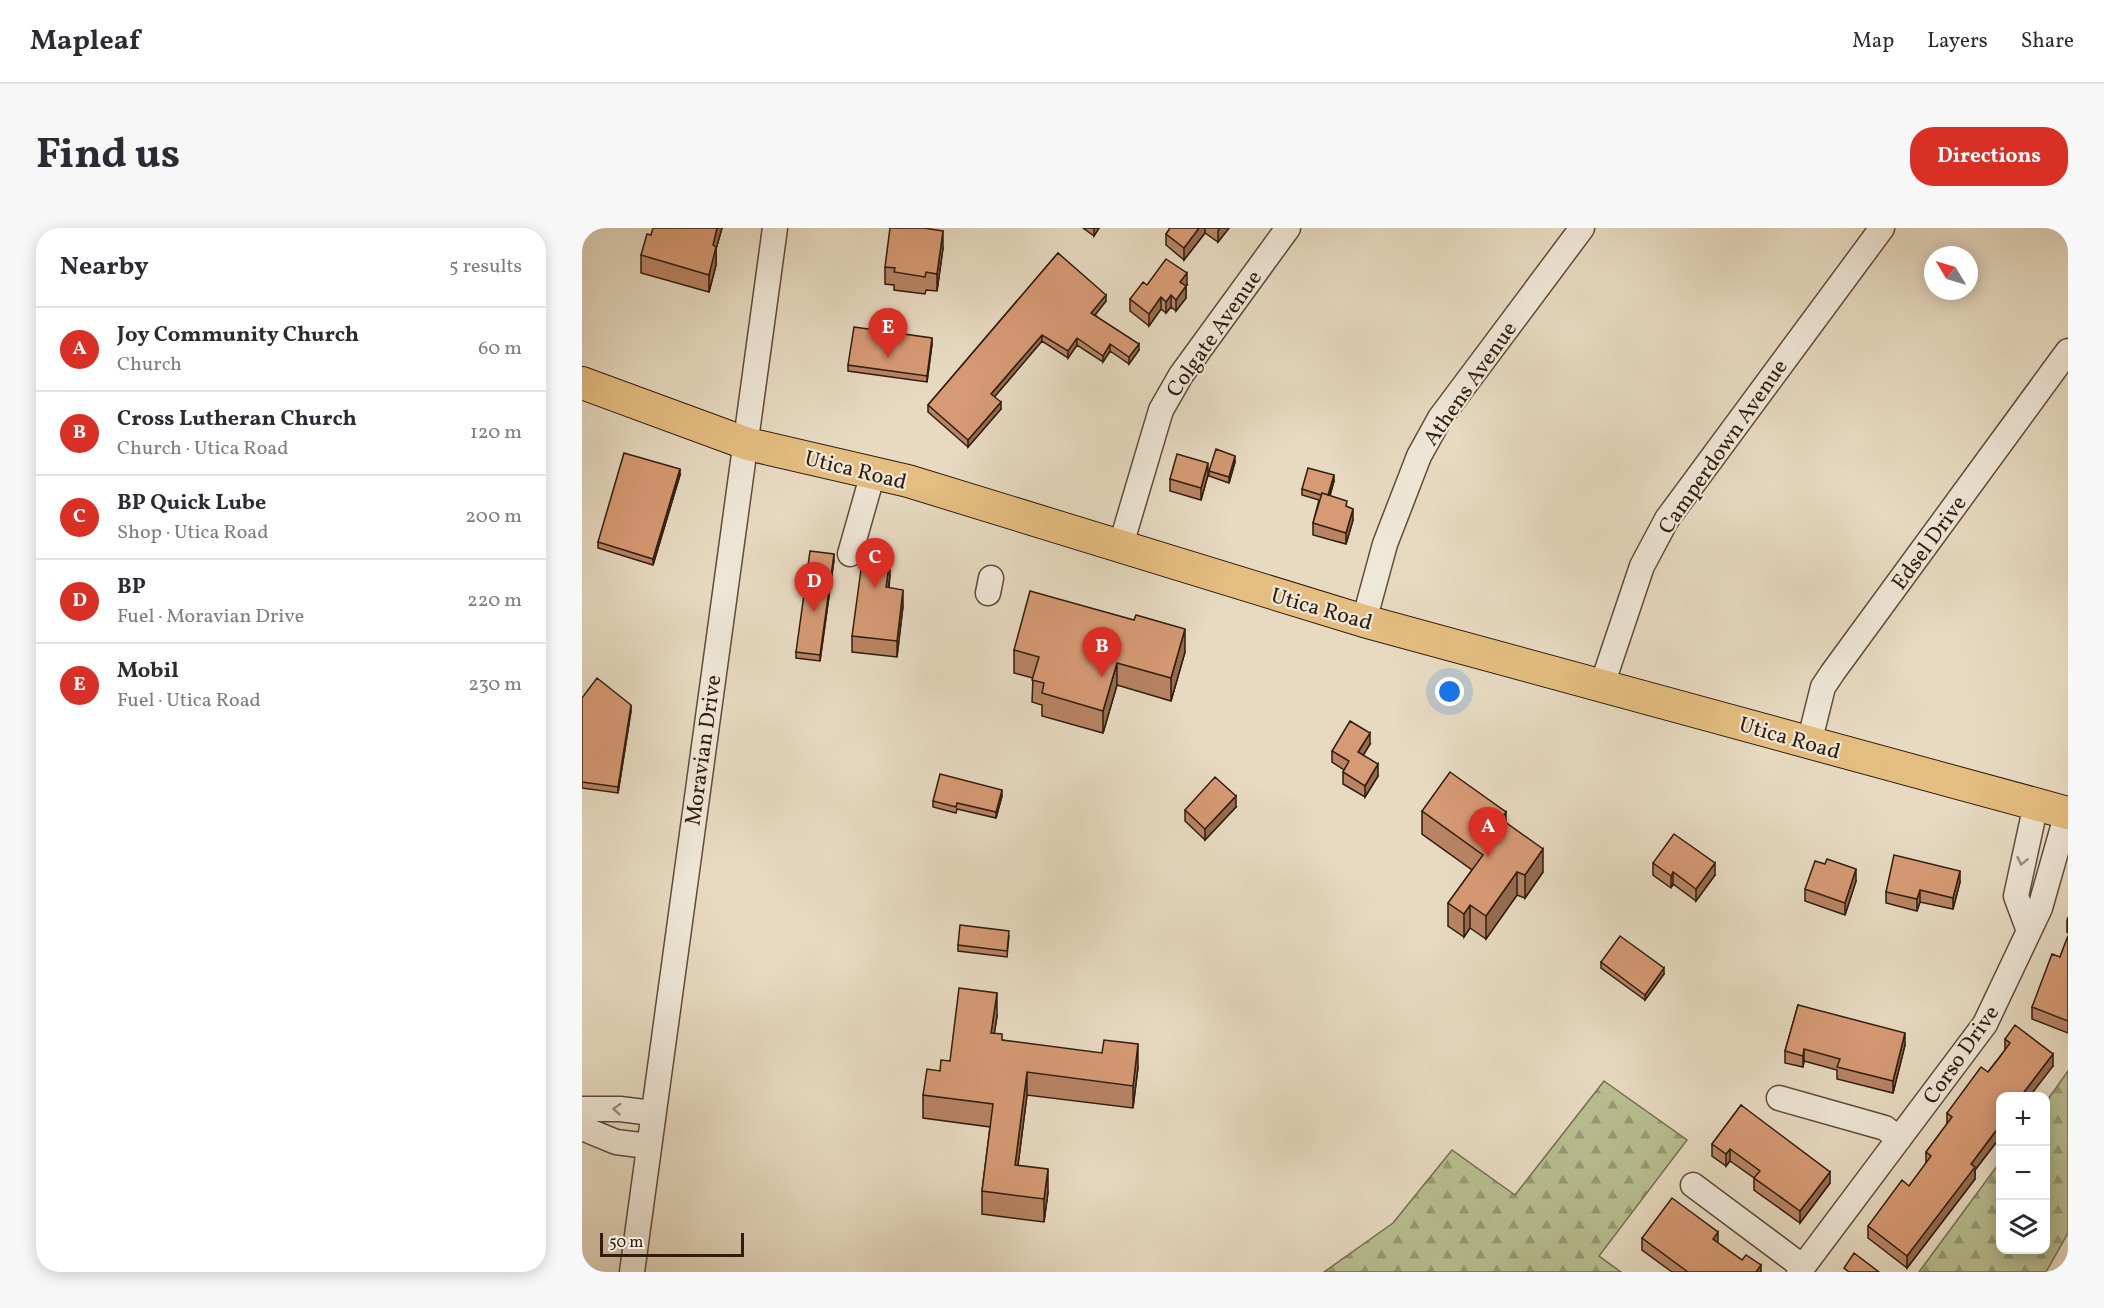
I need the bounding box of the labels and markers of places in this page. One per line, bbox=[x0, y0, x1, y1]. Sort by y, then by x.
pin: E bbox=[868, 308, 908, 358]
pin: C bbox=[856, 538, 894, 588]
pin: D bbox=[794, 562, 834, 612]
pin: B bbox=[1082, 628, 1122, 677]
pin: A bbox=[1468, 808, 1508, 857]

